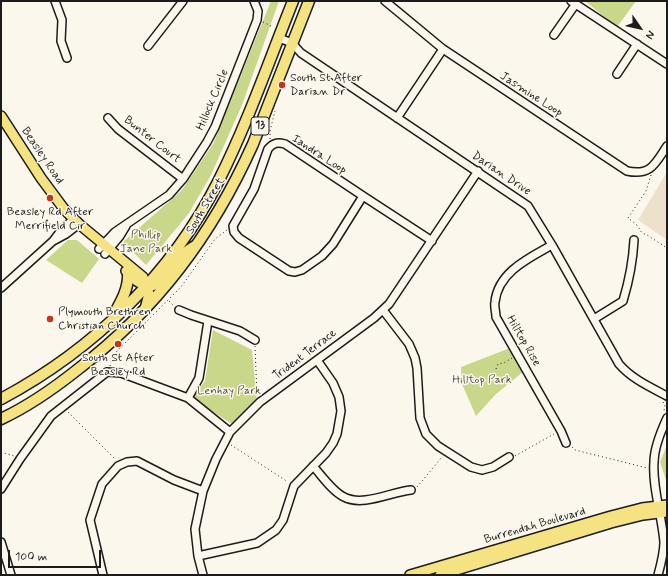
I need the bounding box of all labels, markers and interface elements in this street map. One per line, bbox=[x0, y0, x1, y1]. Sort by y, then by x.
north arrow bbox=[620, 8, 660, 48]
text: N bbox=[642, 28, 658, 42]
street label: Hillock Circle bbox=[194, 67, 232, 133]
street label: Jasmine Loop bbox=[497, 69, 565, 121]
place label: South St After Darian Dr bbox=[290, 71, 362, 99]
marker: South St After Darian Dr bbox=[277, 80, 287, 90]
street label: Bunter Court bbox=[121, 113, 183, 167]
road number: 13 bbox=[251, 117, 269, 135]
street label: Beasley Road bbox=[18, 125, 66, 187]
street label: Iandra Loop bbox=[289, 132, 349, 178]
street label: Darian Drive bbox=[469, 149, 533, 199]
street label: South Street bbox=[183, 175, 229, 237]
marker: Beasley Rd After Merrifield Cir bbox=[45, 193, 55, 203]
place label: Beasley Rd After Merrifield Cir bbox=[7, 205, 93, 233]
park label: Phillip Jane Park bbox=[120, 228, 172, 256]
place label: Plymouth Brethren Christian Church bbox=[58, 305, 151, 333]
street label: Hilltop Rise bbox=[503, 313, 543, 369]
marker: Plymouth Brethren Christian Church bbox=[45, 314, 55, 324]
street label: Trident Terrace bbox=[270, 326, 340, 384]
marker: South St After Beasley Rd bbox=[113, 339, 123, 349]
place label: South St After Beasley Rd bbox=[82, 351, 154, 379]
park label: Hilltop Park bbox=[452, 373, 512, 387]
park label: Lenhay Park bbox=[197, 384, 261, 398]
street label: Burrendah Boulevard bbox=[483, 505, 587, 547]
scale bar bbox=[10, 542, 103, 568]
text: 100 m bbox=[15, 549, 47, 565]

